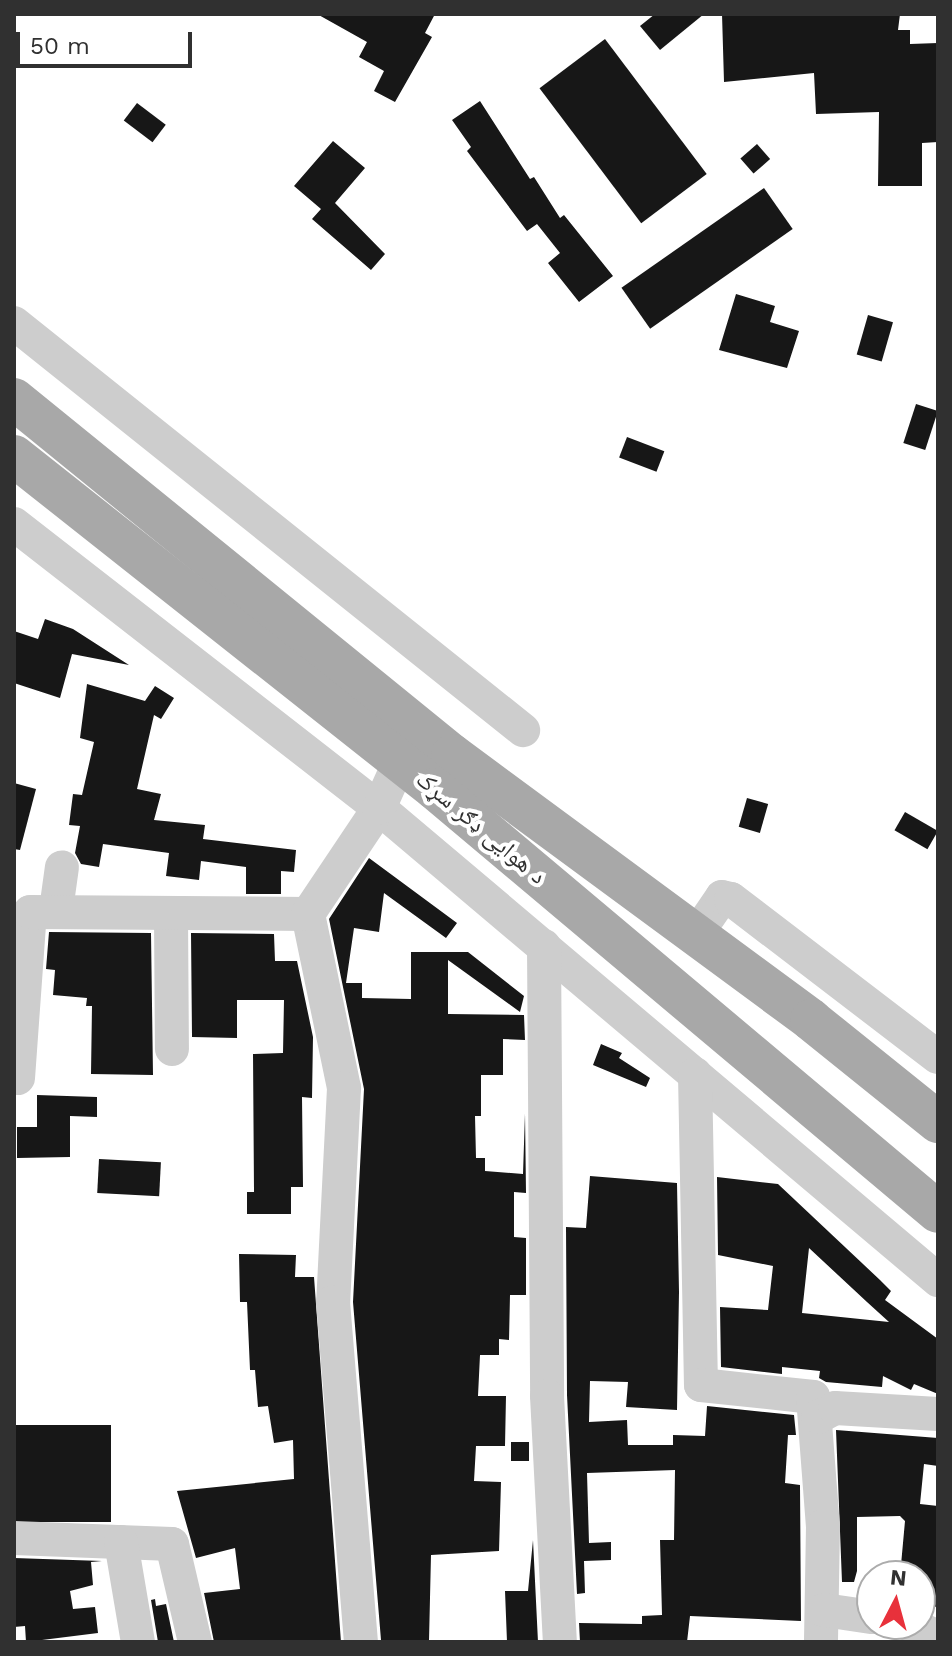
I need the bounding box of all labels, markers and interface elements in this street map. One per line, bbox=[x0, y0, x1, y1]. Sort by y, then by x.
scale bar bbox=[20, 16, 196, 66]
text: 50 m bbox=[30, 32, 90, 60]
street label: د هوایی ډګر سړک bbox=[410, 765, 552, 891]
north arrow bbox=[856, 1560, 936, 1640]
text: N bbox=[889, 1564, 908, 1591]

